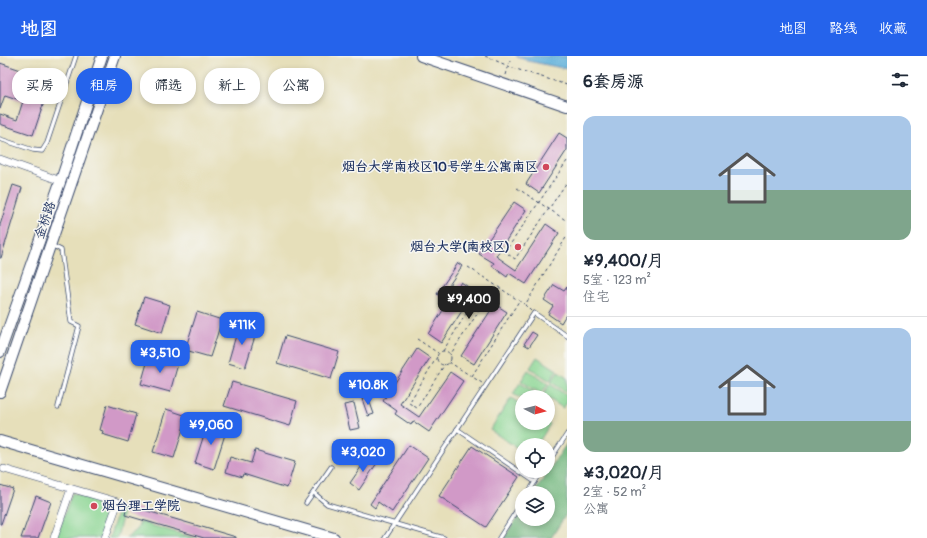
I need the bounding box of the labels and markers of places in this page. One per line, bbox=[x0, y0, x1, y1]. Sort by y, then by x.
place label: 烟台大学南校区10号学生公寓南区 bbox=[342, 159, 538, 175]
marker: 烟台大学南校区10号学生公寓南区 bbox=[541, 162, 551, 172]
place label: 烟台大学(南校区) bbox=[410, 239, 510, 255]
marker: 烟台大学(南校区) bbox=[513, 242, 523, 252]
pin: ¥9,400 bbox=[436, 286, 502, 320]
pin: ¥11K bbox=[218, 312, 266, 346]
pin: ¥3,510 bbox=[127, 340, 193, 374]
pin: ¥10.8K bbox=[335, 372, 401, 406]
pin: ¥9,060 bbox=[178, 412, 244, 446]
pin: ¥3,020 bbox=[330, 439, 396, 473]
place label: 烟台理工学院 bbox=[102, 498, 180, 514]
marker: 烟台理工学院 bbox=[89, 501, 99, 511]

